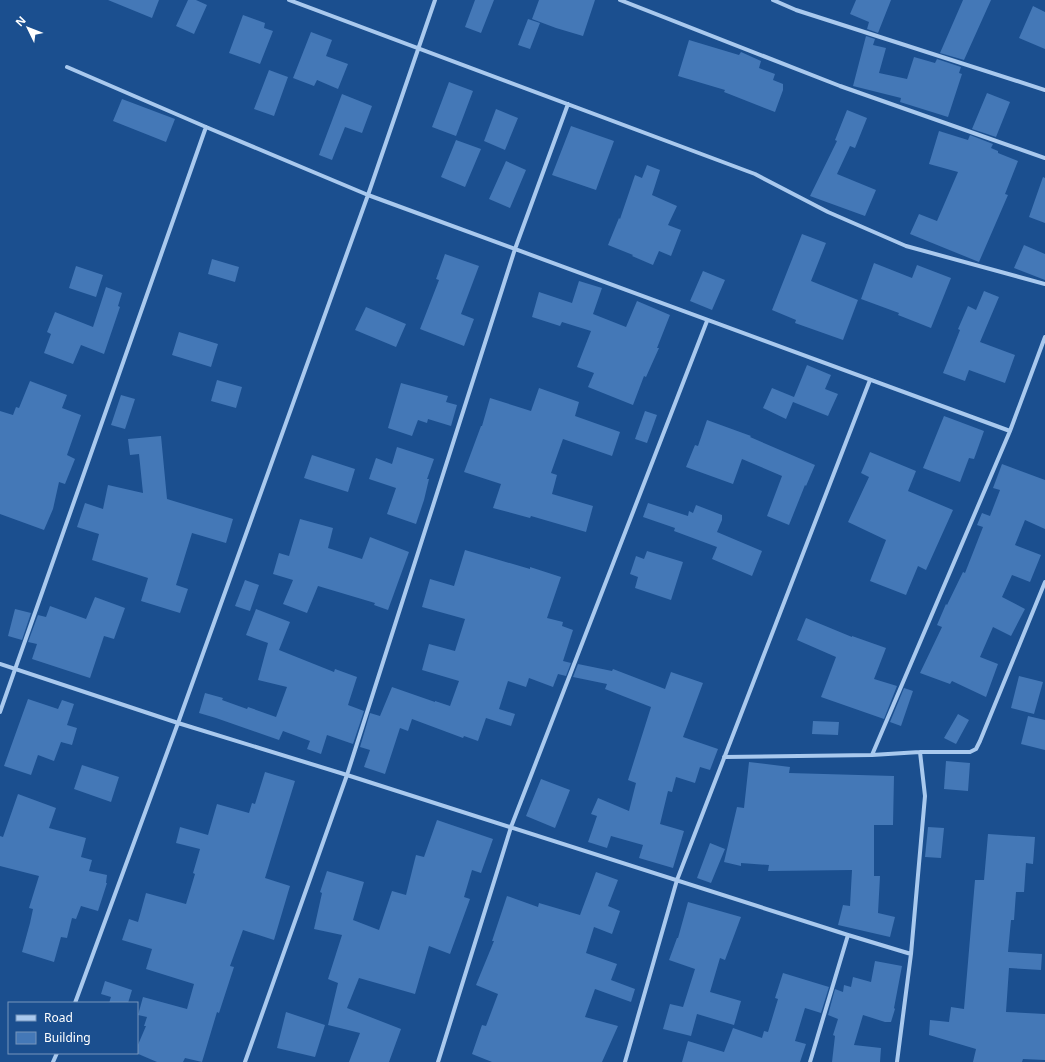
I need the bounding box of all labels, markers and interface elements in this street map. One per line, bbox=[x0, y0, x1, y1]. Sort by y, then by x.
north arrow bbox=[8, 8, 48, 48]
text: N bbox=[12, 12, 29, 29]
legend bbox=[8, 1002, 138, 1054]
text: Road bbox=[44, 1009, 73, 1026]
text: Building bbox=[44, 1029, 91, 1046]

